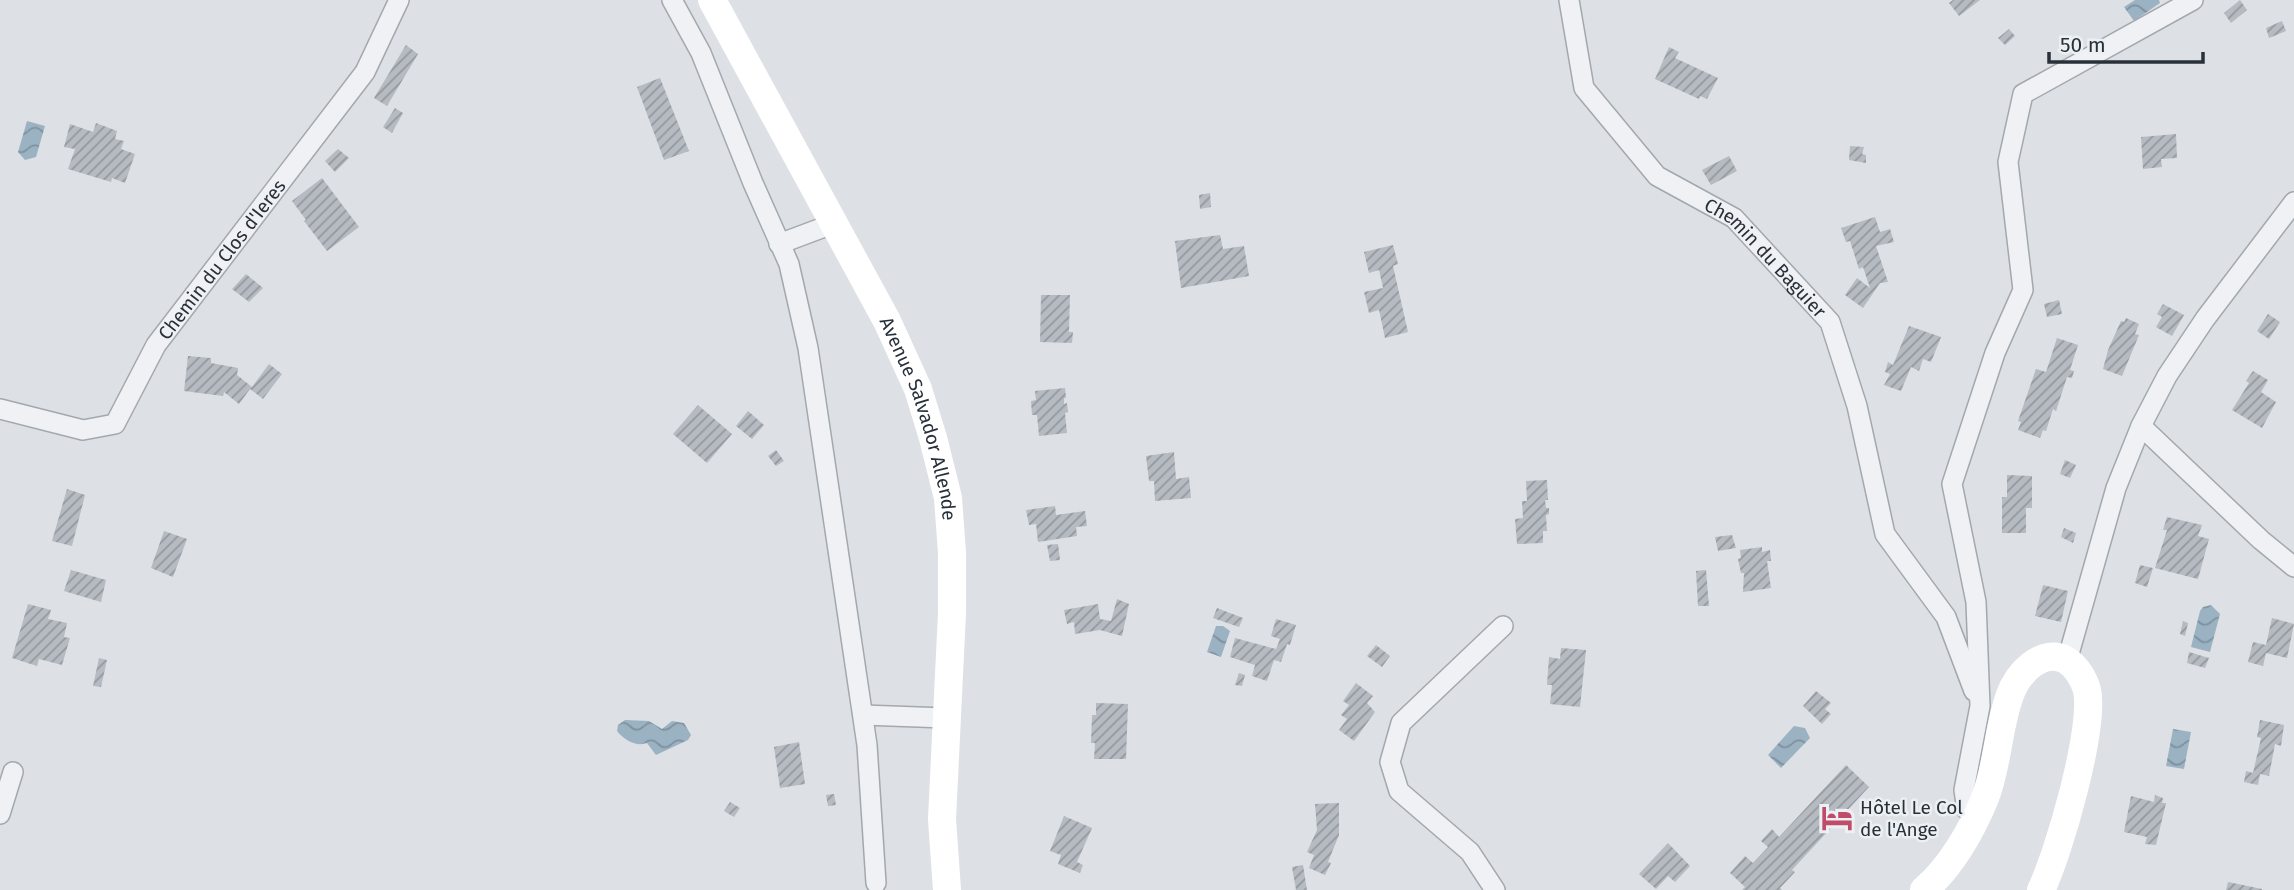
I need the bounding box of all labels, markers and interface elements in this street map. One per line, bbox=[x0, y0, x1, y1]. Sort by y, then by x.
scale bar bbox=[2049, 21, 2203, 65]
text: 50 m bbox=[2060, 32, 2106, 58]
street label: Chemin du Clos d'Ieres bbox=[153, 175, 291, 344]
street label: Chemin du Baguier bbox=[1700, 193, 1831, 323]
street label: Avenue Salvador Allende bbox=[875, 313, 961, 521]
place label: Hôtel Le Col de l'Ange bbox=[1860, 796, 1963, 841]
hotel icon: Hôtel Le Col de l'Ange bbox=[1820, 801, 1854, 835]

